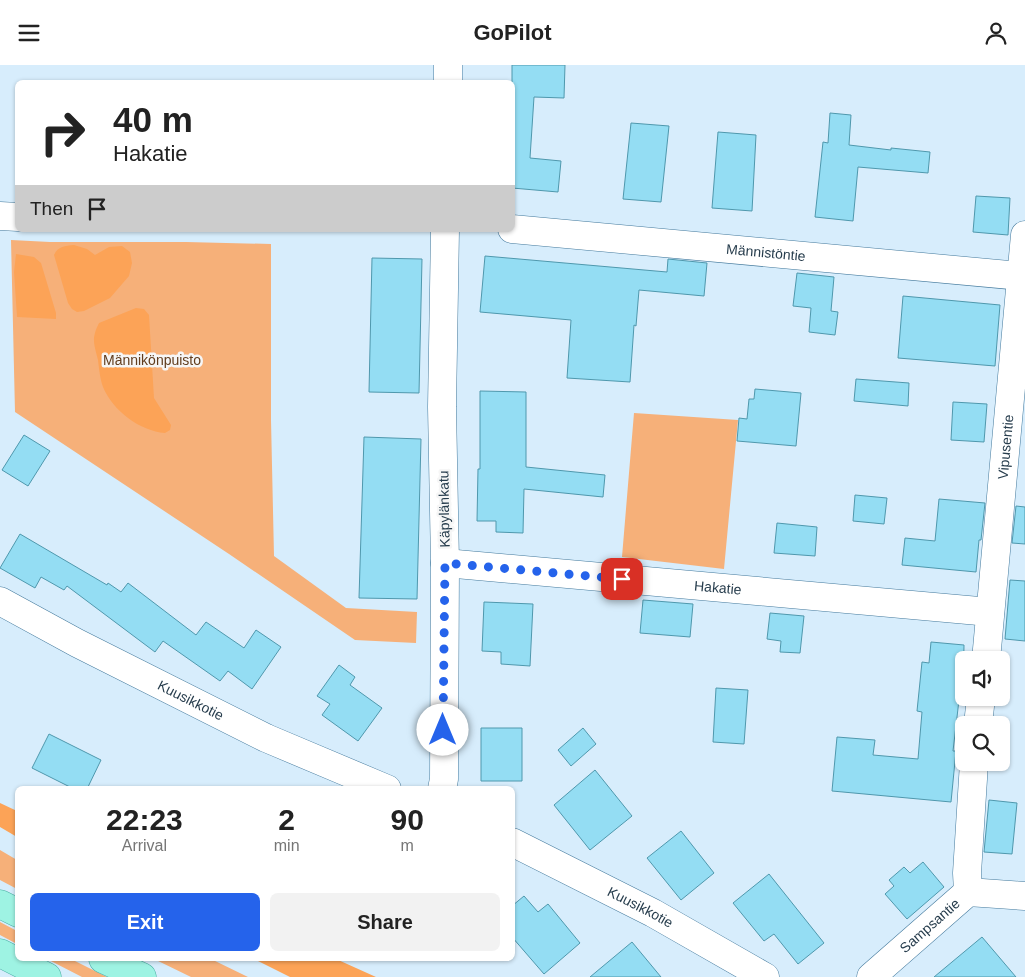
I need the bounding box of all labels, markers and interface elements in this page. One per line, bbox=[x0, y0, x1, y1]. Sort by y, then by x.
icon: menu bbox=[15, 19, 43, 47]
icon: person bbox=[982, 19, 1010, 47]
text: GoPilot bbox=[473, 20, 552, 45]
icon: right bbox=[30, 100, 95, 165]
text: 40 m bbox=[113, 100, 193, 139]
text: Hakatie bbox=[113, 141, 188, 166]
icon: arrive bbox=[83, 195, 111, 223]
text: Then bbox=[30, 198, 73, 219]
street label: Männistöntie bbox=[726, 241, 806, 264]
park label: Männikönpuisto bbox=[103, 352, 201, 368]
street label: Vipusentie bbox=[995, 413, 1017, 480]
street label: Käpylänkatu bbox=[435, 470, 453, 548]
pin bbox=[601, 558, 643, 600]
icon: arrive bbox=[608, 565, 636, 593]
street label: Hakatie bbox=[694, 577, 742, 598]
map controls bbox=[955, 651, 1010, 771]
button: sound bbox=[955, 651, 1010, 706]
street label: Kuusikkotie bbox=[155, 677, 227, 723]
position arrow bbox=[416, 703, 468, 755]
button: search bbox=[955, 716, 1010, 771]
text: 22:23 bbox=[106, 803, 183, 836]
text: 2 bbox=[278, 803, 295, 836]
text: 90 bbox=[391, 803, 424, 836]
text: Arrival bbox=[122, 837, 167, 854]
text: min bbox=[274, 837, 300, 854]
text: m bbox=[401, 837, 414, 854]
street label: Kuusikkotie bbox=[605, 884, 676, 931]
button: Exit bbox=[30, 893, 260, 951]
button: Share bbox=[270, 893, 500, 951]
street label: Sampsantie bbox=[897, 895, 963, 956]

